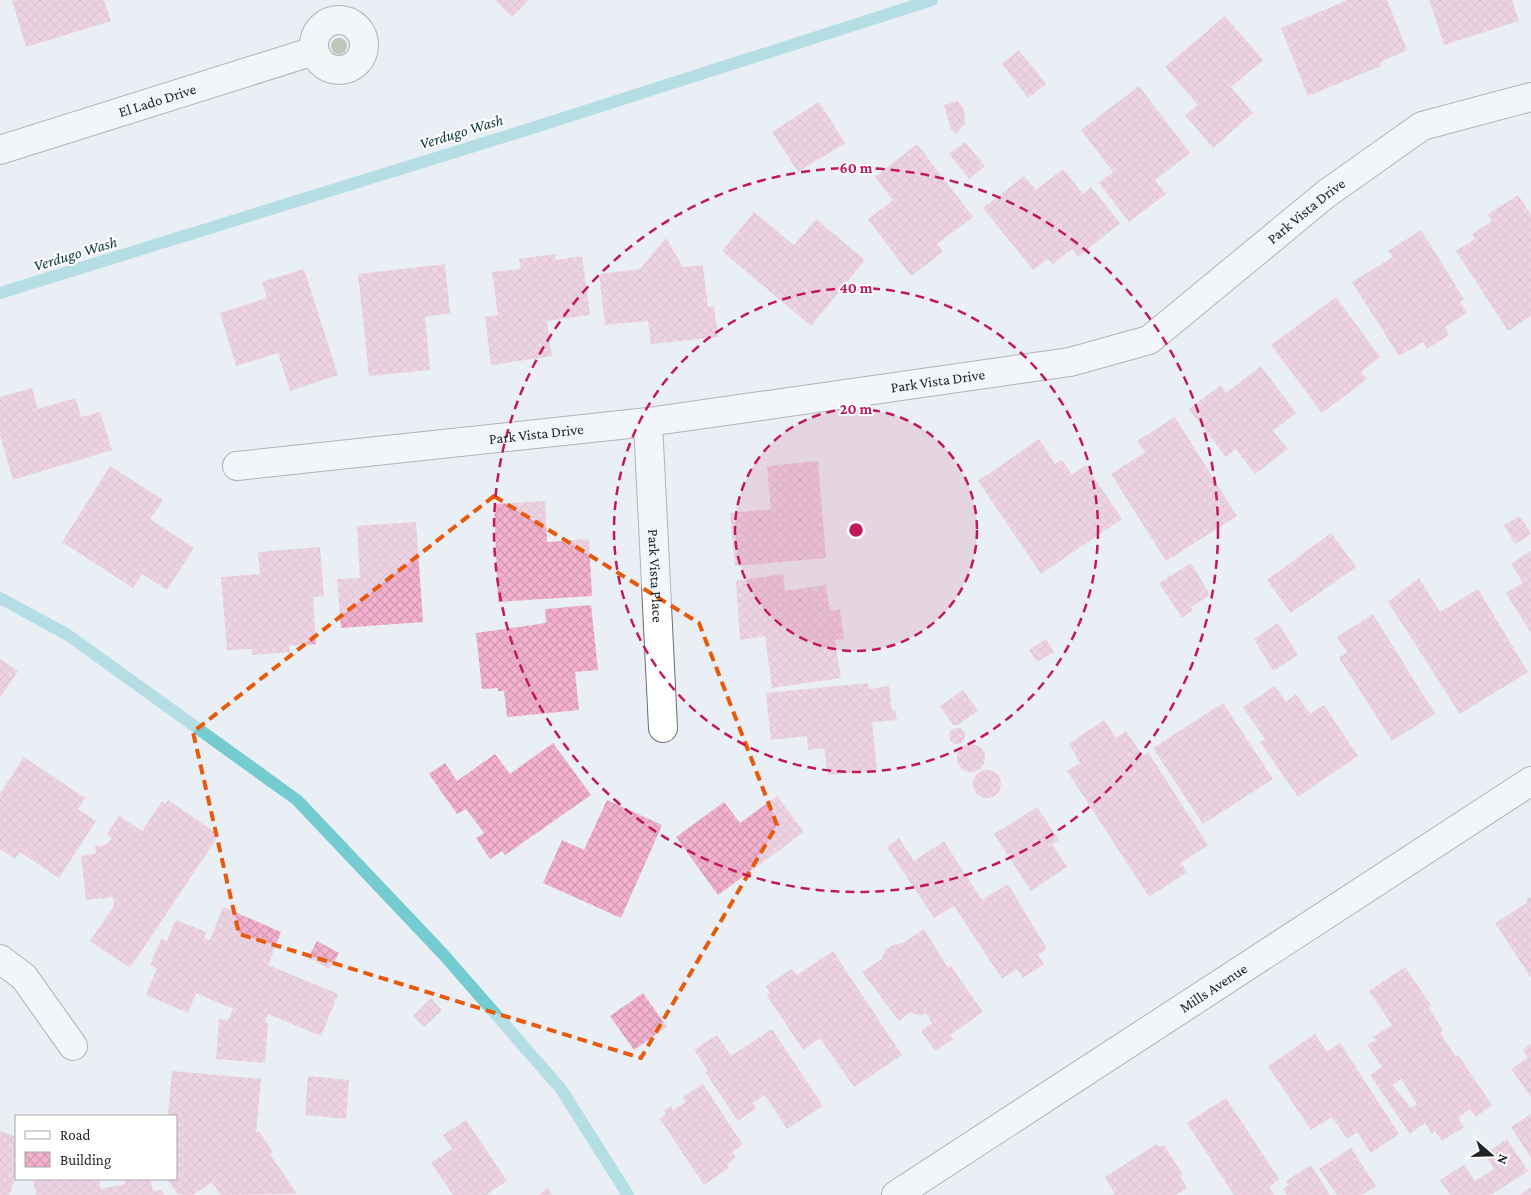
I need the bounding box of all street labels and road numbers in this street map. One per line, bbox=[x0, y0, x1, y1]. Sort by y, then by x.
street label: El Lado Drive bbox=[117, 81, 198, 120]
street label: Park Vista Drive bbox=[1264, 175, 1348, 247]
street label: Park Vista Drive bbox=[890, 366, 986, 395]
street label: Park Vista Drive bbox=[488, 421, 585, 447]
street label: Park Vista Place bbox=[645, 529, 666, 623]
street label: Mills Avenue bbox=[1177, 960, 1251, 1016]

